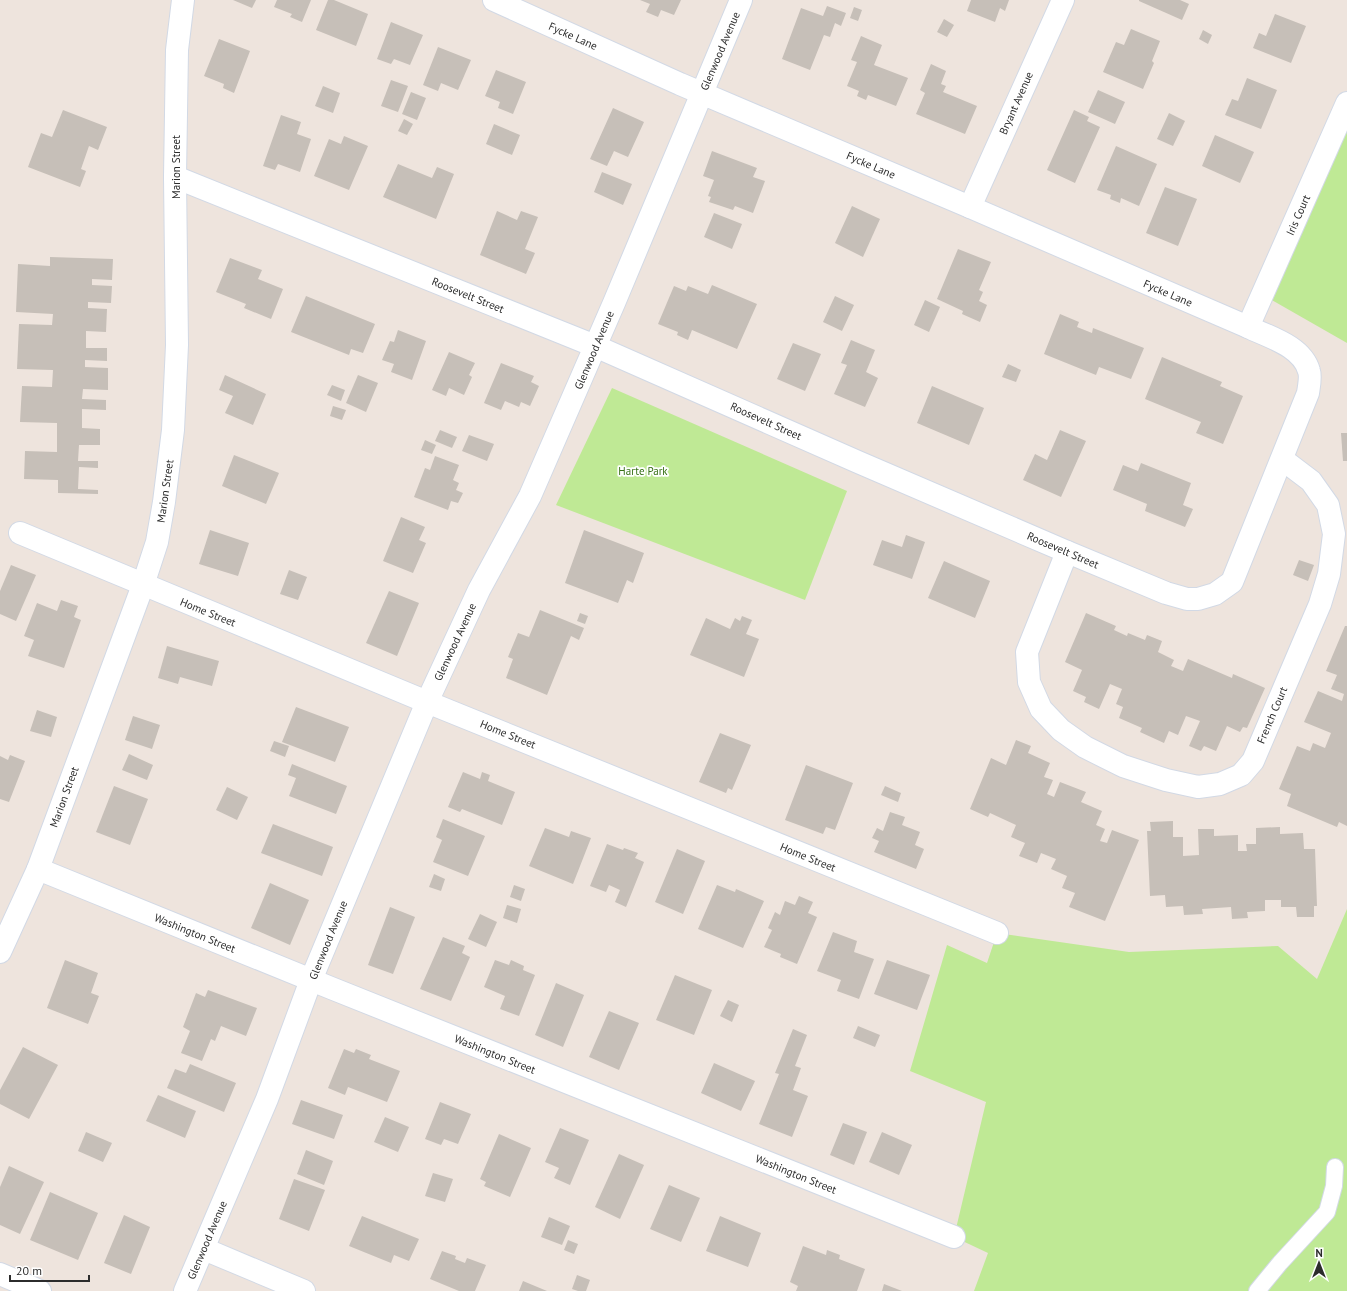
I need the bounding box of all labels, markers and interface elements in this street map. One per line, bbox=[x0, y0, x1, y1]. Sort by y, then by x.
street label: Glenwood Avenue bbox=[697, 9, 743, 92]
street label: Fycke Lane bbox=[546, 19, 600, 53]
street label: Bryant Avenue bbox=[996, 69, 1036, 137]
street label: Marion Street bbox=[169, 135, 183, 199]
street label: Fycke Lane bbox=[844, 148, 898, 182]
street label: Iris Court bbox=[1283, 192, 1313, 237]
street label: Roosevelt Street bbox=[430, 274, 506, 316]
street label: Fycke Lane bbox=[1141, 276, 1195, 310]
street label: Glenwood Avenue bbox=[571, 308, 617, 391]
street label: Roosevelt Street bbox=[728, 399, 804, 443]
street label: Marion Street bbox=[154, 458, 176, 524]
park label: Harte Park bbox=[618, 464, 668, 478]
street label: Roosevelt Street bbox=[1025, 529, 1101, 571]
street label: Home Street bbox=[178, 594, 238, 630]
street label: Glenwood Avenue bbox=[431, 601, 479, 683]
street label: French Court bbox=[1254, 684, 1290, 746]
street label: Home Street bbox=[478, 716, 538, 752]
street label: Marion Street bbox=[47, 764, 82, 829]
street label: Home Street bbox=[778, 839, 838, 875]
street label: Glenwood Avenue bbox=[306, 898, 350, 982]
street label: Washington Street bbox=[152, 910, 238, 956]
street label: Washington Street bbox=[452, 1031, 538, 1077]
street label: Washington Street bbox=[753, 1151, 839, 1197]
street label: Glenwood Avenue bbox=[184, 1198, 230, 1281]
north arrow bbox=[1299, 1243, 1339, 1283]
text: N bbox=[1315, 1246, 1323, 1260]
scale bar bbox=[10, 1257, 89, 1283]
text: 20 m bbox=[16, 1263, 42, 1278]

